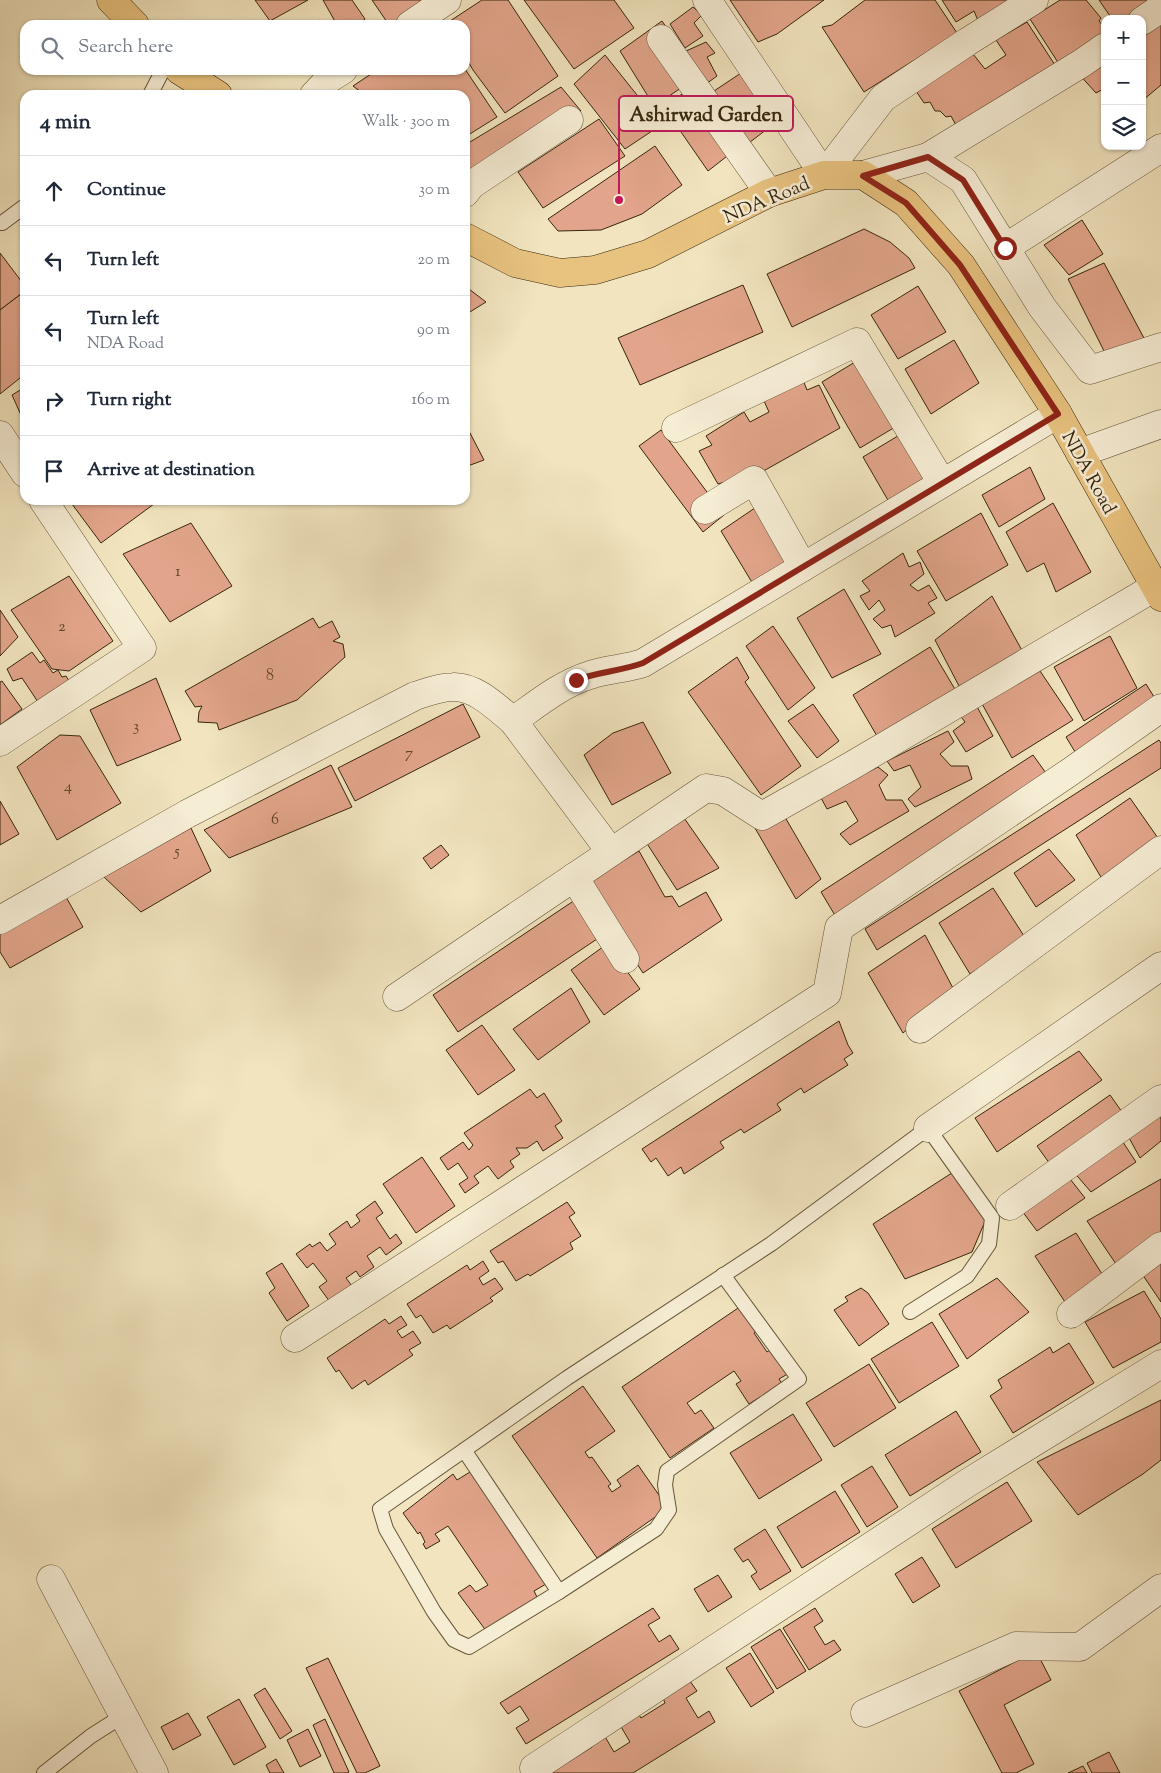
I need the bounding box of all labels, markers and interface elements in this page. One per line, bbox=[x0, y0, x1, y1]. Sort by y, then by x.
map controls bbox=[1101, 15, 1146, 150]
button: + bbox=[1101, 15, 1146, 60]
search box bbox=[20, 20, 470, 75]
icon: search bbox=[38, 34, 66, 62]
text: Search here bbox=[78, 34, 173, 61]
button: − bbox=[1101, 60, 1146, 105]
callout: Ashirwad Garden bbox=[619, 96, 793, 131]
text: Ashirwad Garden bbox=[629, 102, 783, 131]
button: layers bbox=[1101, 105, 1146, 150]
text: 4 min bbox=[40, 108, 91, 138]
text: Walk · 300 m bbox=[362, 111, 450, 134]
street label: NDA Road bbox=[720, 171, 815, 232]
icon: ahead bbox=[40, 177, 68, 205]
text: Continue bbox=[87, 177, 166, 204]
text: 30 m bbox=[419, 179, 450, 202]
route start bbox=[994, 237, 1017, 260]
icon: left bbox=[40, 247, 68, 275]
text: Turn left bbox=[87, 247, 159, 274]
text: 20 m bbox=[417, 249, 450, 272]
text: Turn left bbox=[87, 306, 159, 333]
icon: left bbox=[40, 317, 68, 345]
text: 90 m bbox=[417, 319, 450, 342]
text: NDA Road bbox=[87, 333, 164, 356]
icon: right bbox=[40, 387, 68, 415]
text: Turn right bbox=[87, 387, 171, 414]
text: 160 m bbox=[412, 389, 450, 412]
street label: NDA Road bbox=[1054, 427, 1122, 520]
icon: arrive bbox=[40, 457, 68, 485]
text: Arrive at destination bbox=[87, 457, 255, 484]
house number: 1 bbox=[175, 561, 181, 584]
house number: 2 bbox=[58, 616, 66, 639]
house number: 8 bbox=[266, 665, 274, 688]
route end bbox=[565, 669, 588, 692]
house number: 3 bbox=[133, 716, 139, 739]
house number: 7 bbox=[405, 743, 413, 766]
house number: 4 bbox=[64, 776, 72, 799]
house number: 6 bbox=[271, 809, 279, 832]
house number: 5 bbox=[173, 841, 180, 864]

